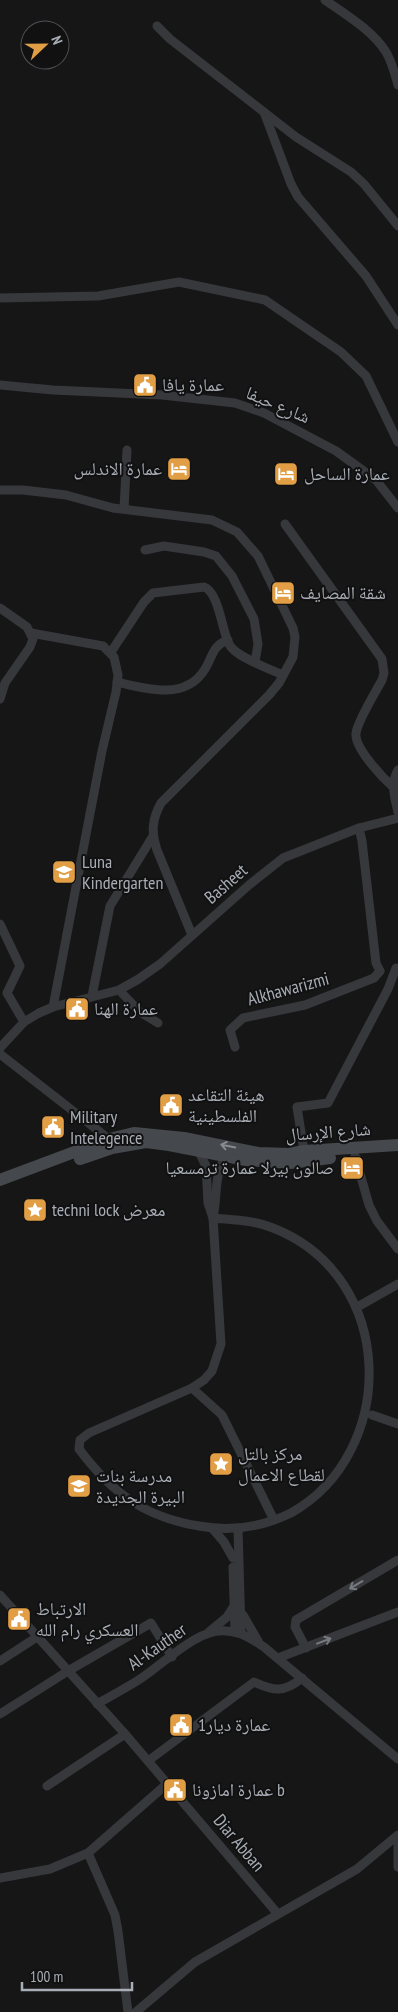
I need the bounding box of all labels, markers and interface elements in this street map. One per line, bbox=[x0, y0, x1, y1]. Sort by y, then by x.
north arrow bbox=[20, 20, 70, 70]
text: N bbox=[47, 33, 67, 47]
public building icon: عمارة يافا bbox=[132, 372, 158, 398]
place label: عمارة يافا bbox=[162, 373, 224, 396]
street label: شارع حيفا bbox=[243, 381, 314, 428]
hotel icon: عمارة الاندلس bbox=[166, 456, 192, 482]
place label: عمارة الاندلس bbox=[74, 457, 162, 480]
hotel icon: عمارة الساحل bbox=[273, 461, 299, 487]
place label: عمارة الساحل bbox=[304, 462, 390, 485]
hotel icon: شقة المصايف bbox=[270, 580, 296, 606]
place label: شقة المصايف bbox=[300, 581, 386, 604]
place label: Luna Kindergarten bbox=[82, 850, 163, 894]
school or university icon: Luna Kindergarten bbox=[51, 859, 77, 885]
street label: Basheet bbox=[200, 859, 252, 908]
street label: Alkhawarizmi bbox=[245, 967, 331, 1010]
public building icon: عمارة الهنا bbox=[64, 996, 90, 1022]
place label: عمارة الهنا bbox=[94, 997, 158, 1020]
place label: هيئة التقاعد الفلسطينية bbox=[188, 1083, 265, 1127]
public building icon: هيئة التقاعد الفلسطينية bbox=[158, 1092, 184, 1118]
place label: Military Intelegence bbox=[70, 1105, 142, 1149]
public building icon: Military Intelegence bbox=[40, 1114, 66, 1140]
street label: شارع الإرسال bbox=[284, 1117, 372, 1146]
one-way arrow bbox=[220, 1140, 236, 1150]
hotel icon: صالون بيرلا عمارة ترمسعيا bbox=[339, 1155, 365, 1181]
place label: صالون بيرلا عمارة ترمسعيا bbox=[166, 1156, 334, 1179]
place icon: techni lock معرض bbox=[22, 1197, 48, 1223]
place label: techni lock معرض bbox=[52, 1198, 165, 1221]
place label: مركز بالتل لقطاع الاعمال bbox=[238, 1442, 325, 1486]
place icon: مركز بالتل لقطاع الاعمال bbox=[208, 1451, 234, 1477]
place label: مدرسة بنات البيرة الجديدة bbox=[96, 1464, 185, 1508]
school or university icon: مدرسة بنات البيرة الجديدة bbox=[66, 1473, 92, 1499]
one-way arrow bbox=[349, 1580, 364, 1590]
place label: الارتباط العسكري رام الله bbox=[36, 1597, 138, 1645]
public building icon: الارتباط العسكري رام الله bbox=[6, 1606, 32, 1632]
street label: Al-Kauther bbox=[123, 1618, 191, 1675]
one-way arrow bbox=[315, 1636, 331, 1645]
public building icon: عمارة ديار1 bbox=[168, 1712, 194, 1738]
place label: عمارة ديار1 bbox=[198, 1713, 270, 1736]
public building icon: عمارة امازونا b bbox=[162, 1777, 188, 1803]
place label: عمارة امازونا b bbox=[192, 1778, 285, 1801]
street label: Diar Abban bbox=[209, 1809, 270, 1876]
scale bar bbox=[22, 1960, 132, 1992]
text: 100 m bbox=[30, 1967, 63, 1986]

